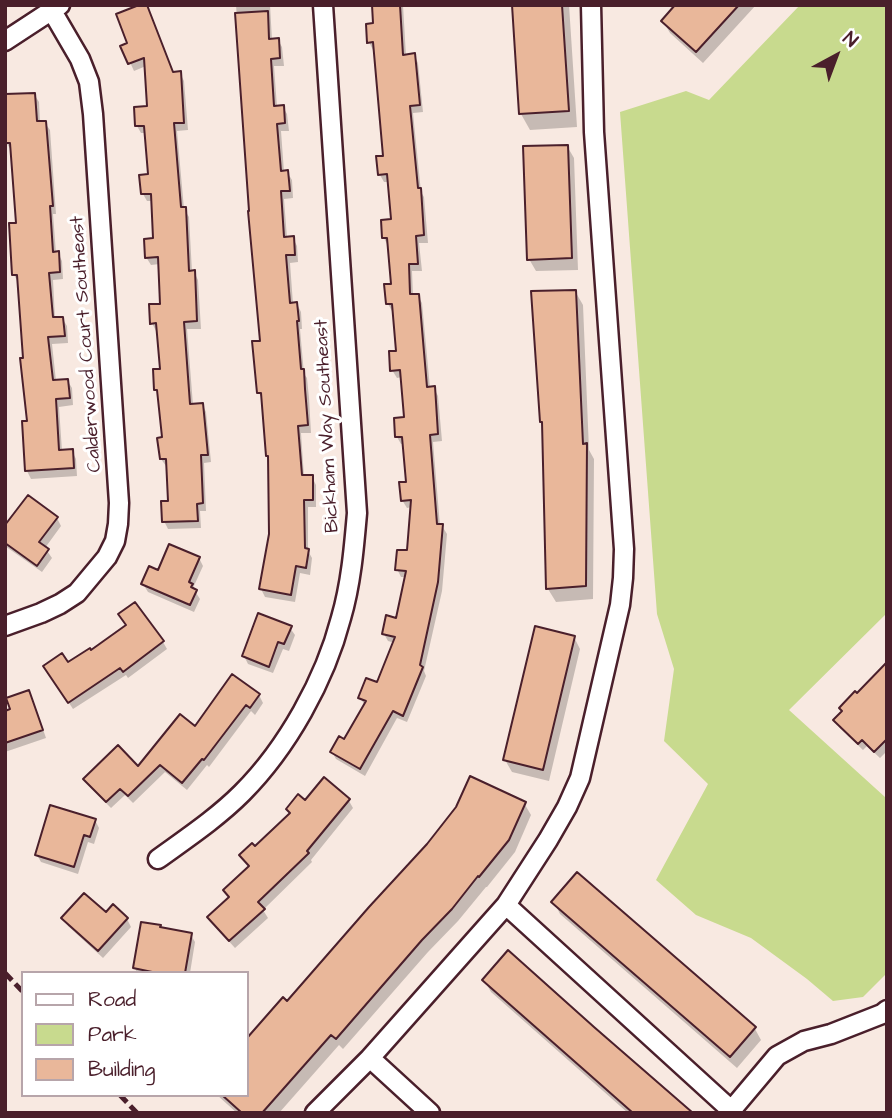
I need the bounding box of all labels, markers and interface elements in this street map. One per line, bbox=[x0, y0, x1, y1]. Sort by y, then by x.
north arrow bbox=[801, 21, 871, 91]
text: N bbox=[837, 26, 863, 54]
street label: Calderwood Court Southeast bbox=[67, 215, 107, 473]
street label: Bickham Way Southeast bbox=[311, 319, 345, 533]
legend bbox=[21, 971, 248, 1097]
text: Road bbox=[88, 985, 136, 1014]
text: Park bbox=[88, 1020, 137, 1049]
text: Building bbox=[88, 1055, 155, 1084]

